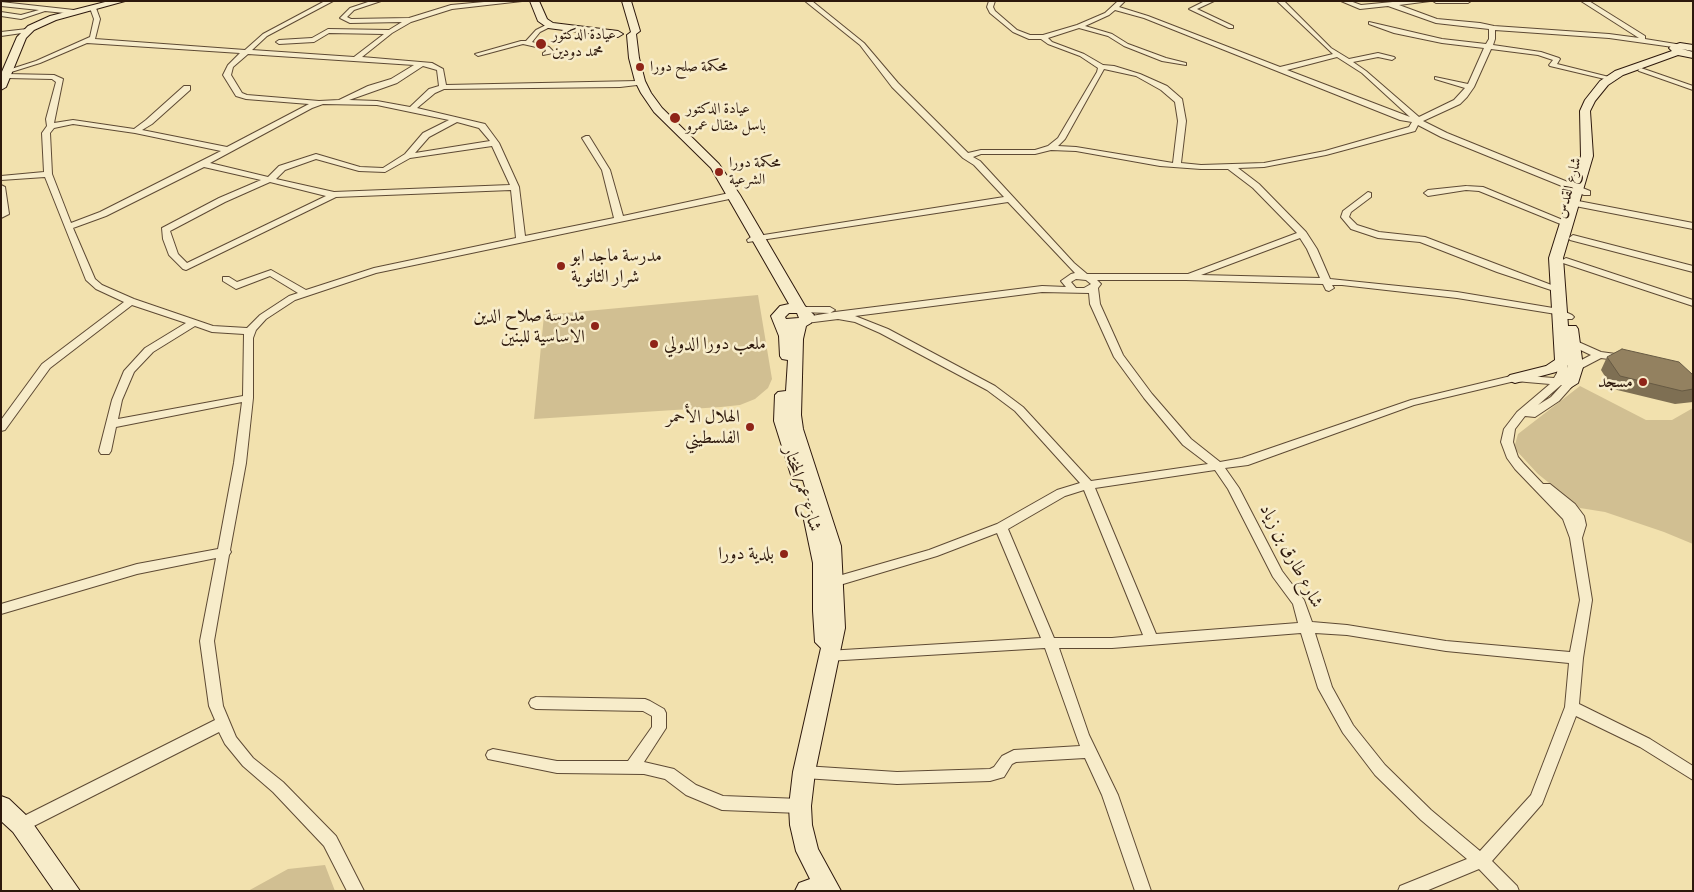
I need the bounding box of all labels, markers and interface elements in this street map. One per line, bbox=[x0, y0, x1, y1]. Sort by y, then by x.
place label: عيادة الدكتور محمد دودين bbox=[552, 26, 616, 61]
marker: عيادة الدكتور محمد دودين bbox=[534, 37, 548, 51]
place label: محكمة صلح دورا bbox=[650, 58, 727, 76]
marker: محكمة صلح دورا bbox=[634, 61, 646, 73]
place label: عيادة الدكتور باسل مثقال عمرو bbox=[686, 100, 766, 135]
marker: عيادة الدكتور باسل مثقال عمرو bbox=[668, 111, 682, 125]
place label: محكمة دورا الشرعية bbox=[729, 154, 780, 189]
street label: شارع القدس bbox=[1552, 155, 1586, 221]
marker: محكمة دورا الشرعية bbox=[713, 166, 725, 178]
place label: مدرسة ماجد ابو شرار الثانوية bbox=[571, 245, 662, 288]
marker: مدرسة ماجد ابو شرار الثانوية bbox=[555, 260, 567, 272]
place label: مدرسة صلاح الدين الاساسية للبنين bbox=[473, 305, 585, 348]
marker: مدرسة صلاح الدين الاساسية للبنين bbox=[589, 320, 601, 332]
place label: ملعب دورا الدولي bbox=[664, 333, 766, 355]
marker: ملعب دورا الدولي bbox=[648, 338, 660, 350]
place label: مسجد bbox=[1598, 371, 1633, 393]
marker: مسجد bbox=[1637, 376, 1649, 388]
place label: الهلال الأحمر الفلسطيني bbox=[666, 406, 740, 448]
marker: الهلال الأحمر الفلسطيني bbox=[744, 421, 756, 433]
street label: شارع عمر المختار bbox=[778, 444, 826, 534]
street label: شارع طارق بن زياد bbox=[1255, 500, 1327, 612]
place label: بلدية دورا bbox=[718, 543, 774, 565]
marker: بلدية دورا bbox=[778, 548, 790, 560]

